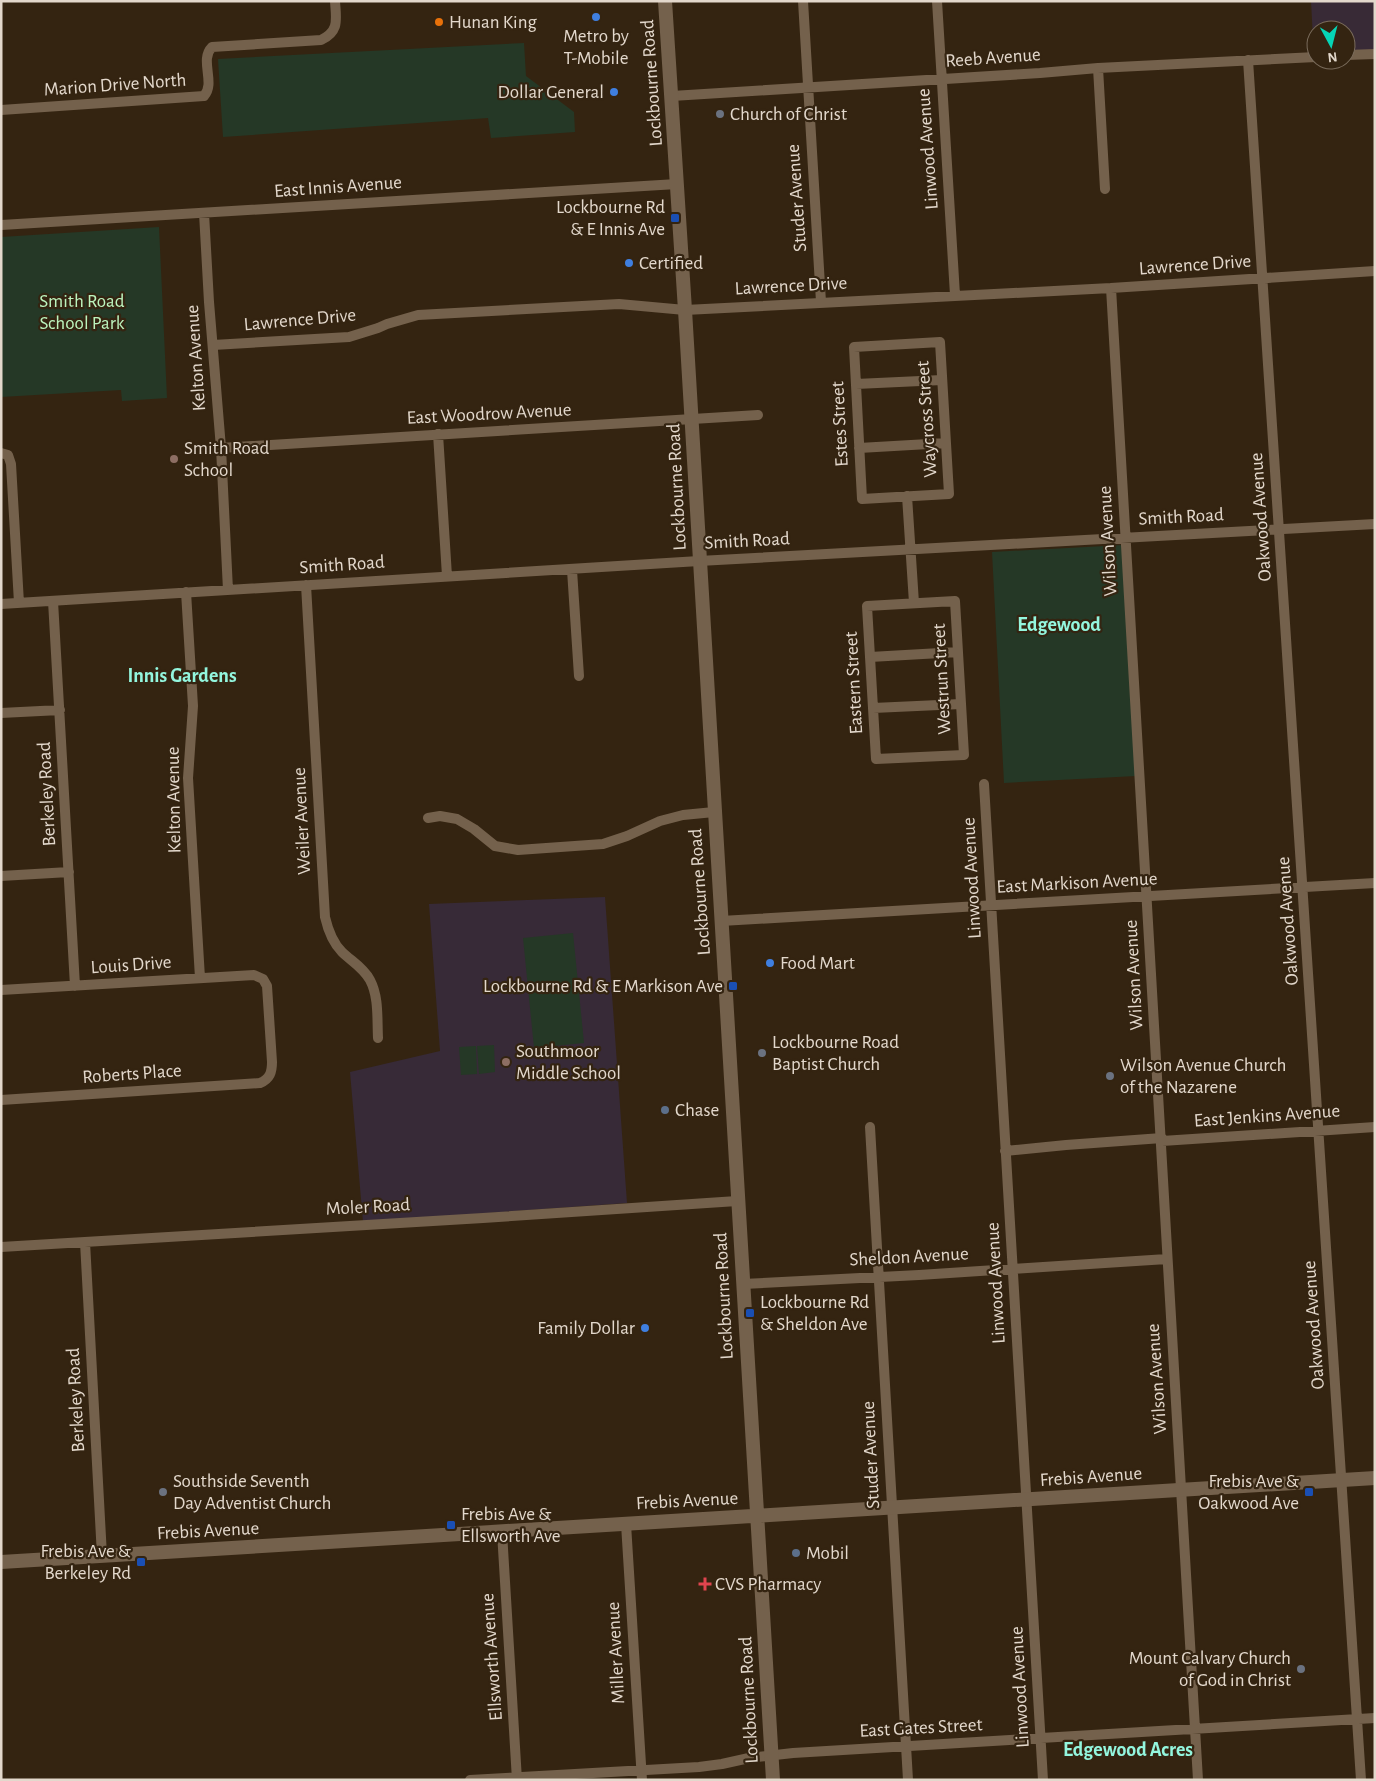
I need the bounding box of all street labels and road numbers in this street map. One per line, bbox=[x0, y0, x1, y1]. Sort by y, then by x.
street label: Lockbourne Road bbox=[638, 19, 666, 147]
street label: Reeb Avenue bbox=[945, 45, 1041, 71]
street label: Marion Drive North bbox=[43, 71, 187, 99]
street label: Linwood Avenue bbox=[914, 88, 942, 210]
street label: Studer Avenue bbox=[784, 143, 810, 253]
street label: East Innis Avenue bbox=[273, 173, 403, 201]
street label: Lawrence Drive bbox=[1138, 252, 1252, 278]
street label: Lawrence Drive bbox=[734, 274, 848, 298]
street label: Kelton Avenue bbox=[183, 304, 209, 412]
street label: Lawrence Drive bbox=[243, 306, 357, 334]
street label: Waycross Street bbox=[913, 360, 941, 478]
street label: Estes Street bbox=[828, 381, 852, 467]
street label: East Woodrow Avenue bbox=[406, 400, 572, 428]
street label: Lockbourne Road bbox=[664, 423, 690, 551]
street label: Oakwood Avenue bbox=[1247, 452, 1275, 582]
street label: Wilson Avenue bbox=[1096, 485, 1120, 597]
street label: Smith Road bbox=[1138, 505, 1224, 529]
street label: Smith Road bbox=[704, 529, 790, 553]
street label: Smith Road bbox=[299, 553, 385, 577]
street label: Westrun Street bbox=[930, 623, 954, 735]
street label: Eastern Street bbox=[842, 631, 866, 735]
street label: Berkeley Road bbox=[35, 741, 59, 847]
street label: Kelton Avenue bbox=[164, 747, 184, 853]
street label: Weiler Avenue bbox=[290, 767, 314, 875]
street label: Linwood Avenue bbox=[959, 817, 985, 939]
street label: Lockbourne Road bbox=[686, 828, 714, 956]
street label: Oakwood Avenue bbox=[1274, 856, 1302, 986]
street label: East Markison Avenue bbox=[996, 869, 1158, 897]
street label: Wilson Avenue bbox=[1122, 919, 1146, 1031]
street label: Louis Drive bbox=[90, 953, 172, 977]
street label: Roberts Place bbox=[82, 1061, 182, 1087]
street label: East Jenkins Avenue bbox=[1193, 1101, 1341, 1131]
street label: Moler Road bbox=[325, 1195, 411, 1219]
street label: Linwood Avenue bbox=[983, 1222, 1009, 1344]
street label: Lockbourne Road bbox=[711, 1232, 737, 1360]
street label: Sheldon Avenue bbox=[849, 1244, 969, 1270]
street label: Oakwood Avenue bbox=[1300, 1260, 1328, 1390]
street label: Wilson Avenue bbox=[1144, 1323, 1170, 1435]
street label: Berkeley Road bbox=[64, 1347, 88, 1453]
street label: Studer Avenue bbox=[859, 1401, 883, 1509]
street label: Frebis Avenue bbox=[1039, 1464, 1143, 1490]
street label: Frebis Avenue bbox=[635, 1489, 739, 1513]
street label: Frebis Avenue bbox=[156, 1519, 260, 1543]
street label: Ellsworth Avenue bbox=[478, 1593, 506, 1721]
street label: Miller Avenue bbox=[604, 1601, 628, 1705]
street label: Linwood Avenue bbox=[1007, 1626, 1033, 1748]
street label: Lockbourne Road bbox=[736, 1636, 762, 1764]
street label: East Gates Street bbox=[859, 1715, 983, 1741]

